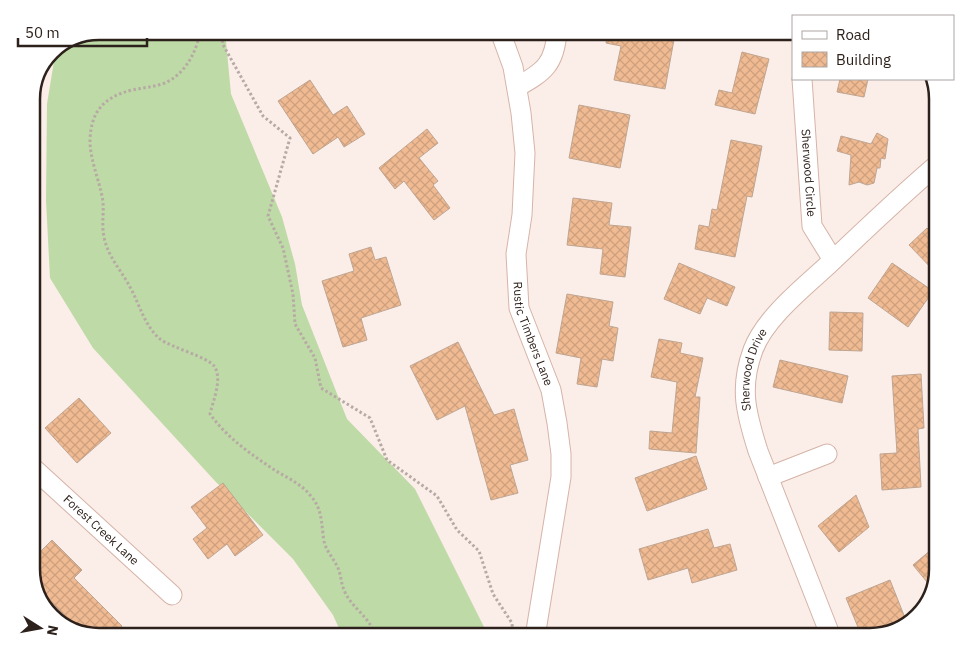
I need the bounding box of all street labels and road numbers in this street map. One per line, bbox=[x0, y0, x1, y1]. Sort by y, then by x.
street label: Sherwood Circle bbox=[798, 128, 819, 218]
street label: Rustic Timbers Lane bbox=[511, 281, 557, 388]
street label: Sherwood Drive bbox=[737, 325, 770, 412]
street label: Forest Creek Lane bbox=[61, 491, 143, 568]

